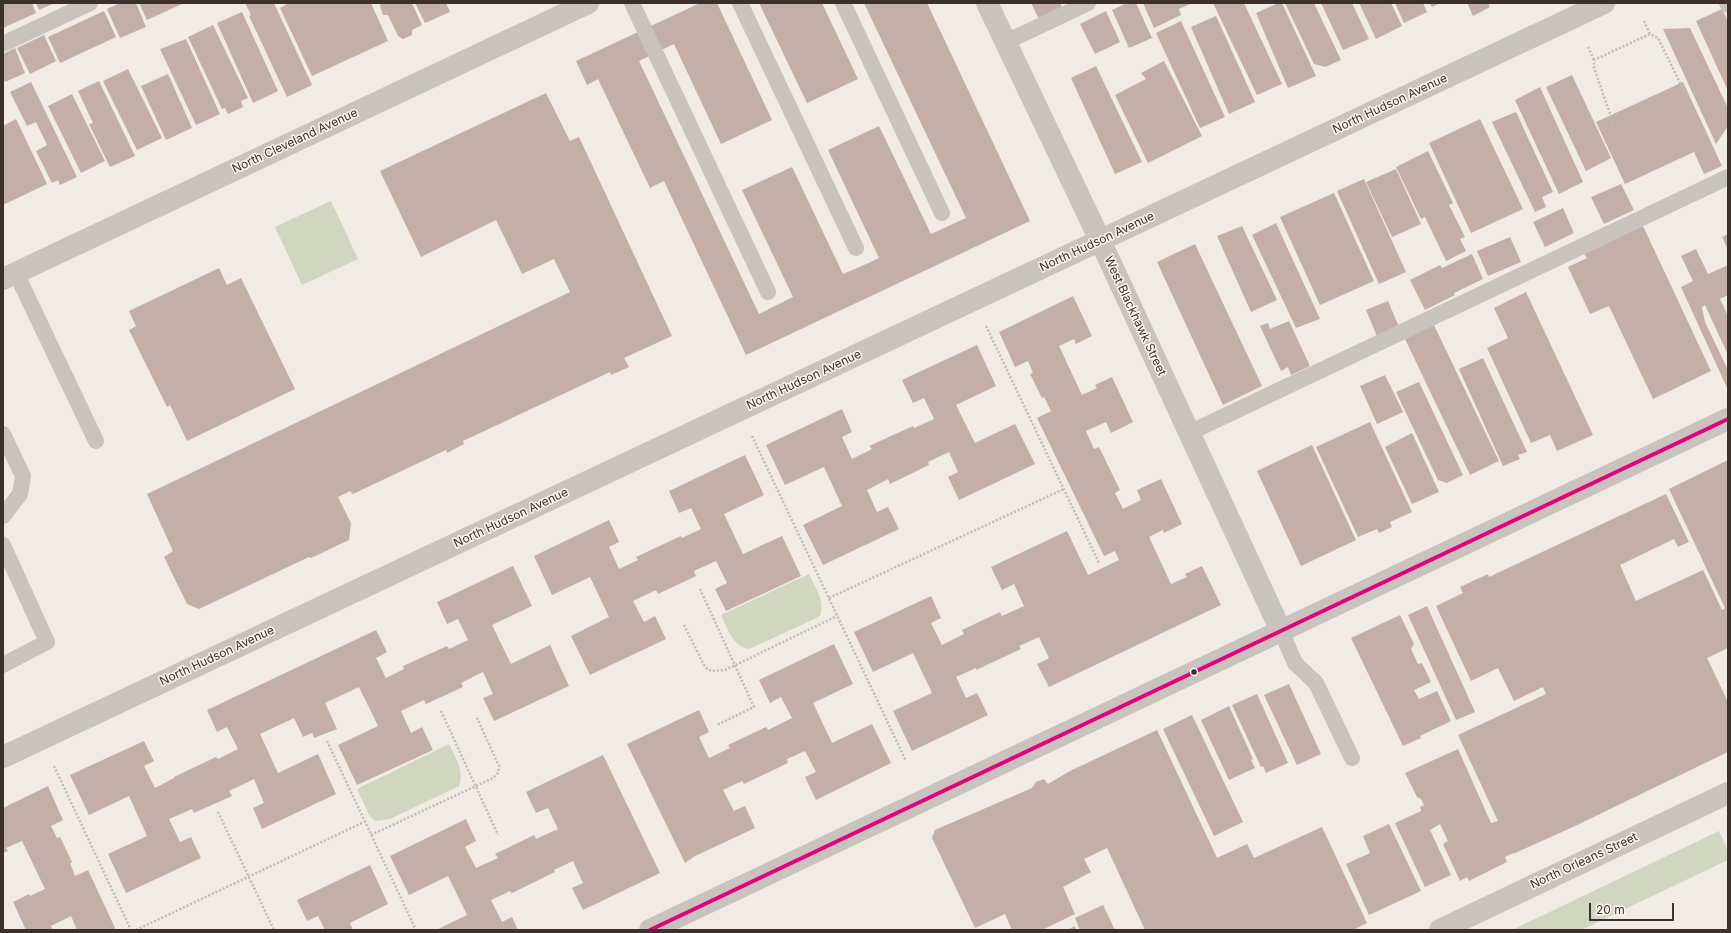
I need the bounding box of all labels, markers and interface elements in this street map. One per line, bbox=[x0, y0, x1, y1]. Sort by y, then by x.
street label: North Hudson Avenue bbox=[1330, 71, 1450, 137]
street label: North Cleveland Avenue bbox=[230, 106, 360, 176]
street label: North Hudson Avenue bbox=[1037, 209, 1157, 275]
street label: West Blackhawk Street bbox=[1101, 254, 1169, 378]
street label: North Hudson Avenue bbox=[744, 347, 864, 413]
street label: North Hudson Avenue bbox=[451, 485, 571, 551]
street label: North Hudson Avenue bbox=[157, 623, 277, 689]
unlabelled marker bbox=[1189, 667, 1199, 677]
street label: North Orleans Street bbox=[1528, 830, 1640, 892]
scale bar bbox=[1591, 895, 1676, 921]
text: 20 m bbox=[1596, 902, 1625, 917]

